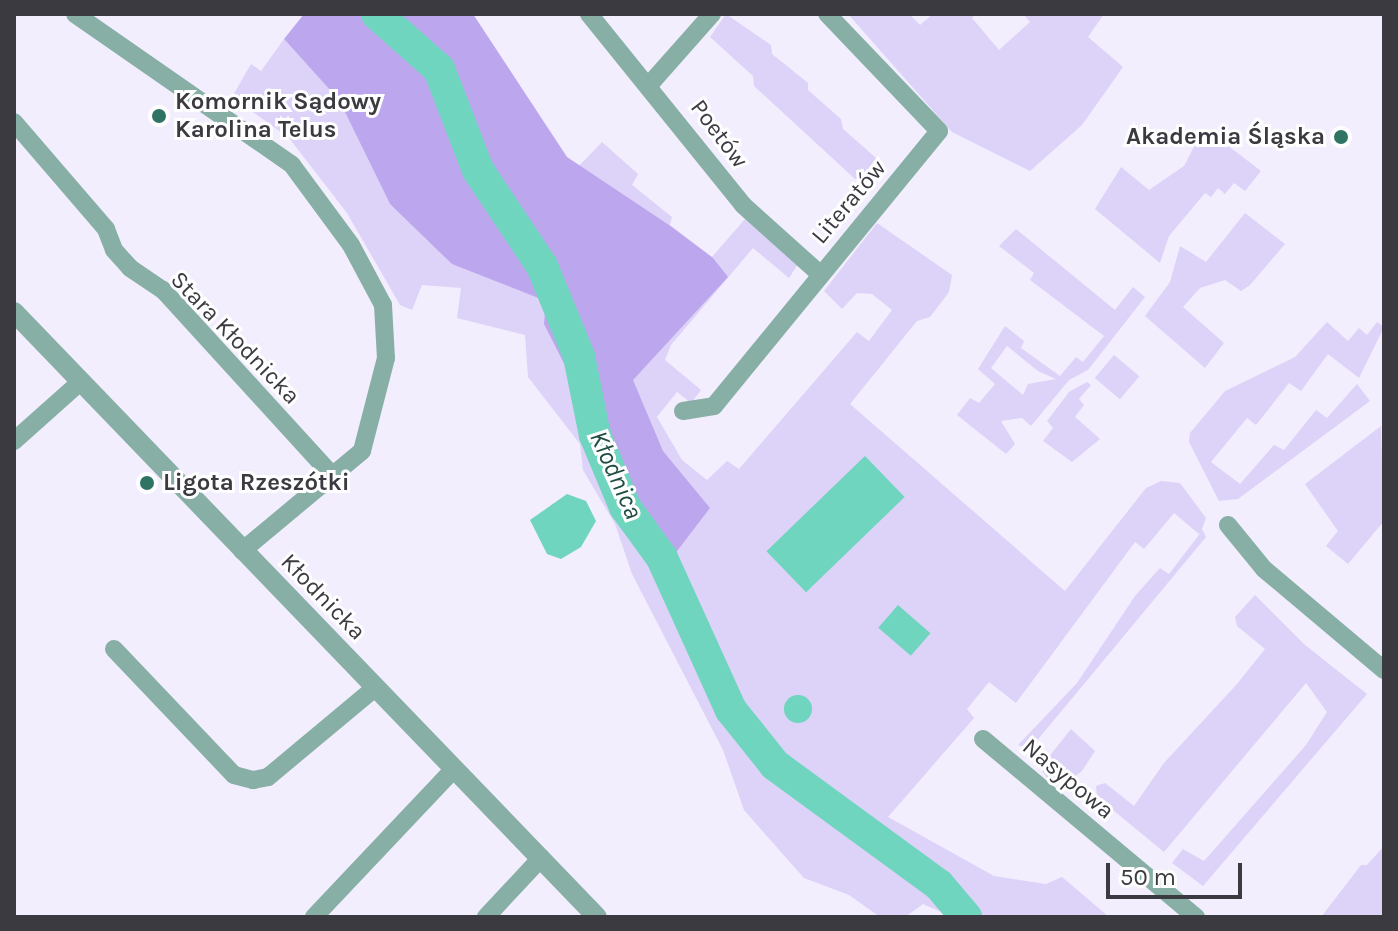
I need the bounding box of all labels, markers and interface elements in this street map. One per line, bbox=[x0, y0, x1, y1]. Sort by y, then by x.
place label: Komornik Sądowy Karolina Telus bbox=[175, 88, 381, 144]
street label: Poetów bbox=[684, 94, 754, 174]
marker: Komornik Sądowy Karolina Telus bbox=[150, 107, 168, 125]
place label: Akademia Śląska bbox=[1126, 123, 1325, 151]
marker: Akademia Śląska bbox=[1332, 128, 1350, 146]
street label: Literatów bbox=[805, 154, 893, 250]
street label: Stara Kłodnicka bbox=[164, 266, 306, 410]
water label: Kłodnica bbox=[583, 426, 649, 524]
place label: Ligota Rzeszótki bbox=[163, 469, 350, 497]
marker: Ligota Rzeszótki bbox=[138, 474, 156, 492]
street label: Kłodnicka bbox=[275, 548, 371, 646]
street label: Nasypowa bbox=[1016, 732, 1120, 826]
scale bar bbox=[1110, 847, 1246, 897]
text: 50 m bbox=[1120, 863, 1176, 891]

